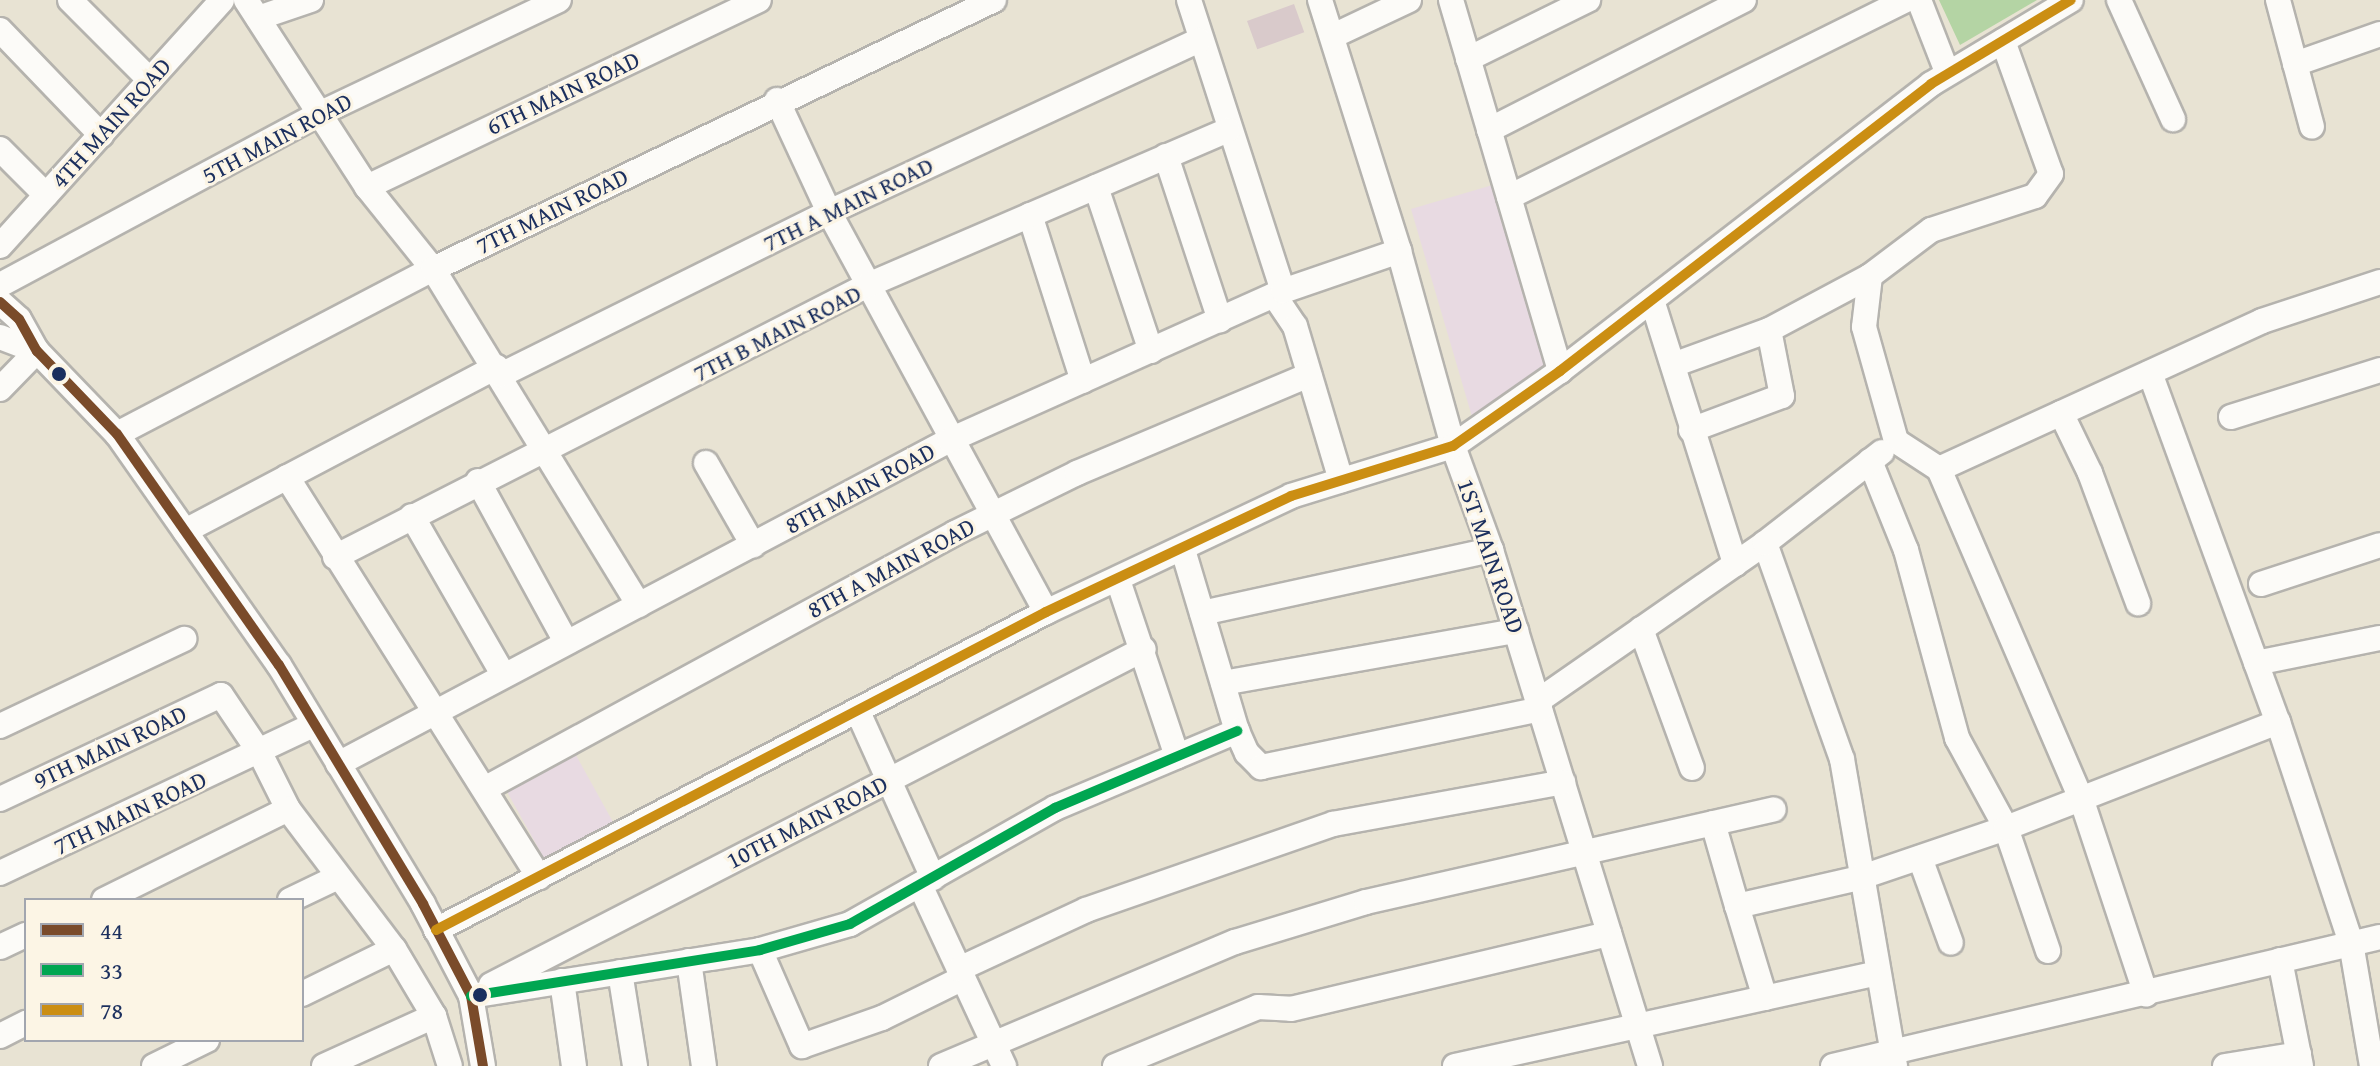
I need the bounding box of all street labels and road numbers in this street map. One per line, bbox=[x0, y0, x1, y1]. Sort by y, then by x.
street label: 6TH MAIN ROAD bbox=[482, 45, 644, 141]
street label: 4TH MAIN ROAD bbox=[45, 52, 177, 194]
street label: 5TH MAIN ROAD bbox=[197, 86, 357, 190]
street label: 7TH A MAIN ROAD bbox=[758, 150, 938, 258]
street label: 7TH MAIN ROAD bbox=[471, 162, 633, 260]
street label: 7TH B MAIN ROAD bbox=[688, 278, 866, 388]
street label: 8TH MAIN ROAD bbox=[780, 436, 940, 540]
street label: 1ST MAIN ROAD bbox=[1451, 475, 1531, 637]
street label: 8TH A MAIN ROAD bbox=[802, 512, 980, 624]
street label: 9TH MAIN ROAD bbox=[29, 699, 191, 795]
street label: 7TH MAIN ROAD bbox=[49, 765, 211, 861]
street label: 10TH MAIN ROAD bbox=[722, 769, 892, 875]

